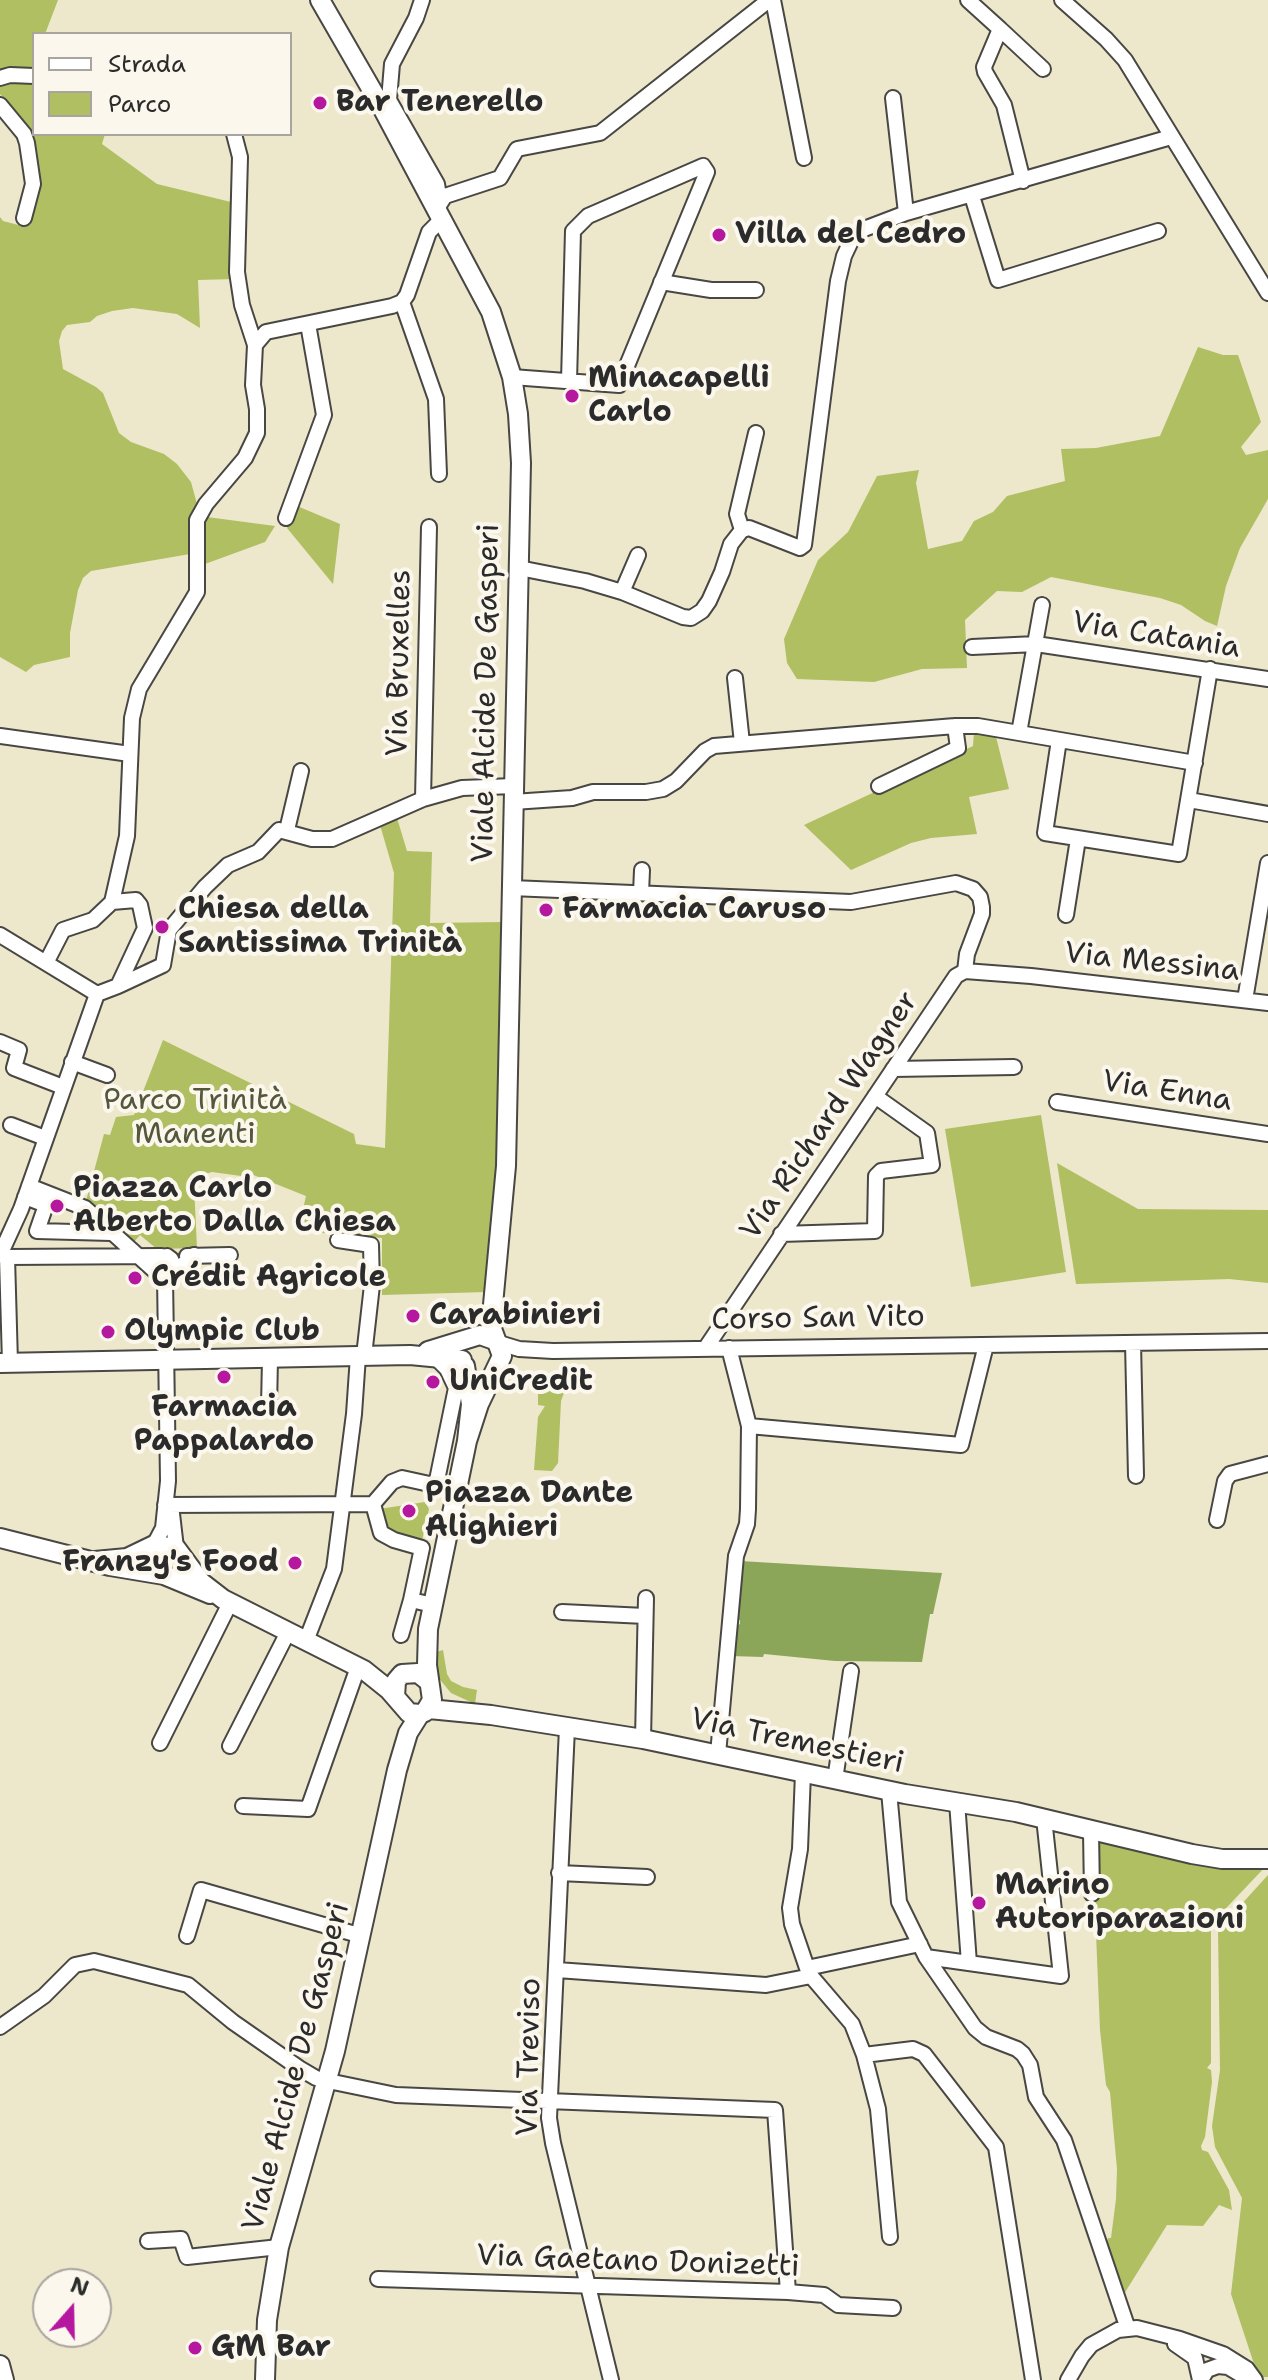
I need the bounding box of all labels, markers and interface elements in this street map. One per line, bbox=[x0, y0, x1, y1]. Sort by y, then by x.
legend bbox=[32, 32, 292, 136]
text: Strada bbox=[108, 48, 186, 80]
place label: Bar Tenerello bbox=[336, 85, 544, 121]
text: Parco bbox=[108, 88, 171, 120]
marker: Bar Tenerello bbox=[311, 94, 329, 112]
place label: Villa del Cedro bbox=[735, 217, 966, 253]
marker: Villa del Cedro bbox=[710, 226, 728, 244]
place label: Minacapelli Carlo bbox=[588, 361, 770, 432]
marker: Minacapelli Carlo bbox=[563, 387, 581, 405]
street label: Viale Alcide De Gasperi bbox=[466, 523, 508, 863]
street label: Via Bruxelles bbox=[380, 569, 420, 757]
street label: Via Catania bbox=[1070, 605, 1242, 667]
place label: Chiesa della Santissima Trinità bbox=[178, 892, 462, 962]
place label: Farmacia Caruso bbox=[562, 892, 826, 928]
marker: Farmacia Caruso bbox=[537, 901, 555, 919]
marker: Chiesa della Santissima Trinità bbox=[153, 918, 171, 936]
street label: Via Messina bbox=[1063, 936, 1241, 990]
street label: Via Richard Wagner bbox=[733, 985, 927, 1247]
street label: Via Enna bbox=[1100, 1064, 1234, 1120]
park label: Parco Trinità Manenti bbox=[103, 1083, 287, 1154]
place label: Piazza Carlo Alberto Dalla Chiesa bbox=[73, 1171, 396, 1242]
marker: Piazza Carlo Alberto Dalla Chiesa bbox=[48, 1197, 66, 1215]
place label: Crédit Agricole bbox=[151, 1260, 386, 1296]
marker: Crédit Agricole bbox=[126, 1269, 144, 1287]
place label: Carabinieri bbox=[429, 1298, 601, 1334]
street label: Corso San Vito bbox=[711, 1299, 925, 1339]
marker: Carabinieri bbox=[404, 1307, 422, 1325]
place label: Olympic Club bbox=[124, 1314, 320, 1350]
marker: Olympic Club bbox=[99, 1323, 117, 1341]
place label: UniCredit bbox=[449, 1364, 593, 1400]
marker: Farmacia Pappalardo bbox=[215, 1368, 233, 1386]
marker: UniCredit bbox=[424, 1373, 442, 1391]
place label: Farmacia Pappalardo bbox=[134, 1390, 314, 1460]
place label: Piazza Dante Alighieri bbox=[425, 1476, 633, 1546]
marker: Piazza Dante Alighieri bbox=[400, 1502, 418, 1520]
place label: Franzy's Food bbox=[63, 1545, 279, 1581]
marker: Franzy's Food bbox=[286, 1554, 304, 1572]
street label: Via Tremestieri bbox=[687, 1702, 907, 1782]
place label: Marino Autoriparazioni bbox=[995, 1868, 1244, 1938]
marker: Marino Autoriparazioni bbox=[970, 1894, 988, 1912]
street label: Viale Alcide De Gasperi bbox=[236, 1899, 358, 2235]
street label: Via Treviso bbox=[511, 1978, 549, 2136]
street label: Via Gaetano Donizetti bbox=[476, 2238, 800, 2286]
north arrow bbox=[32, 2268, 112, 2348]
text: N bbox=[67, 2270, 93, 2303]
place label: GM Bar bbox=[211, 2330, 331, 2366]
marker: GM Bar bbox=[186, 2339, 204, 2357]

